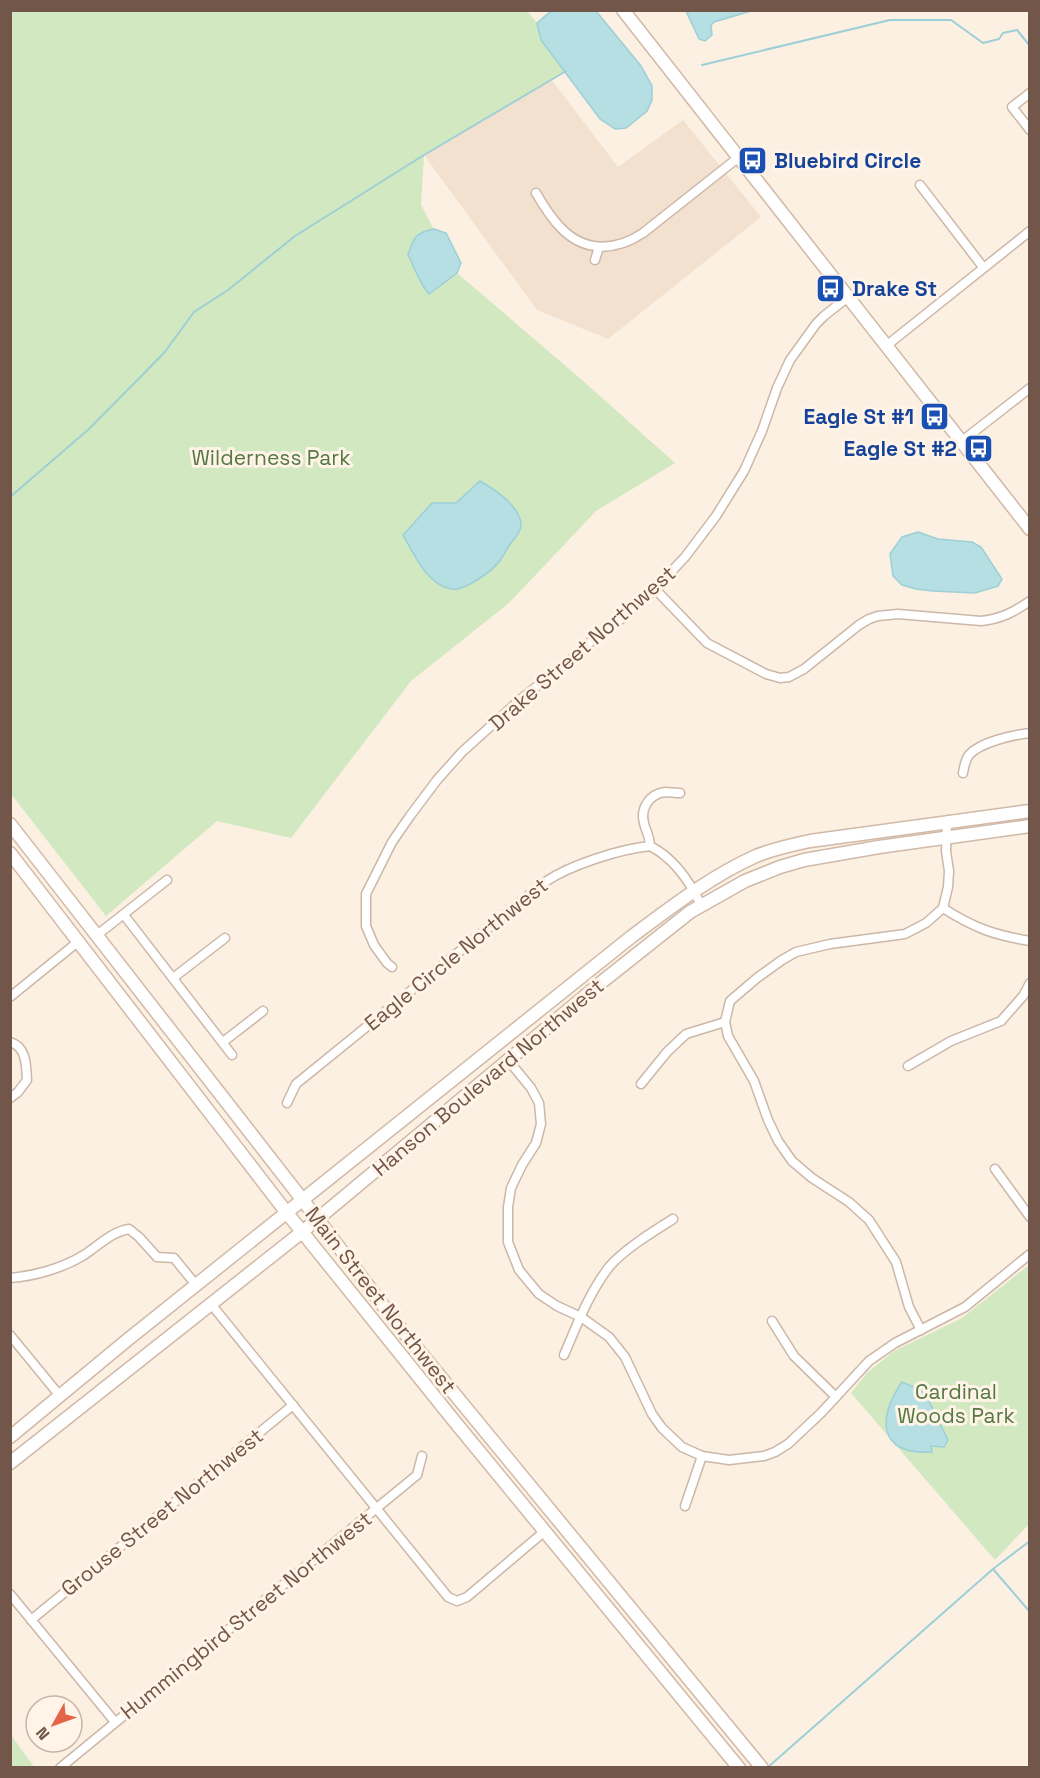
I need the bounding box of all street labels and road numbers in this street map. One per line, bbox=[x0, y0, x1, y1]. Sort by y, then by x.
street label: Drake Street Northwest bbox=[483, 560, 681, 736]
street label: Eagle Circle Northwest bbox=[359, 872, 553, 1036]
street label: Hanson Boulevard Northwest bbox=[367, 972, 609, 1182]
street label: Main Street Northwest bbox=[300, 1201, 462, 1399]
street label: Grouse Street Northwest bbox=[55, 1422, 269, 1602]
street label: Hummingbird Street Northwest bbox=[115, 1505, 377, 1725]

